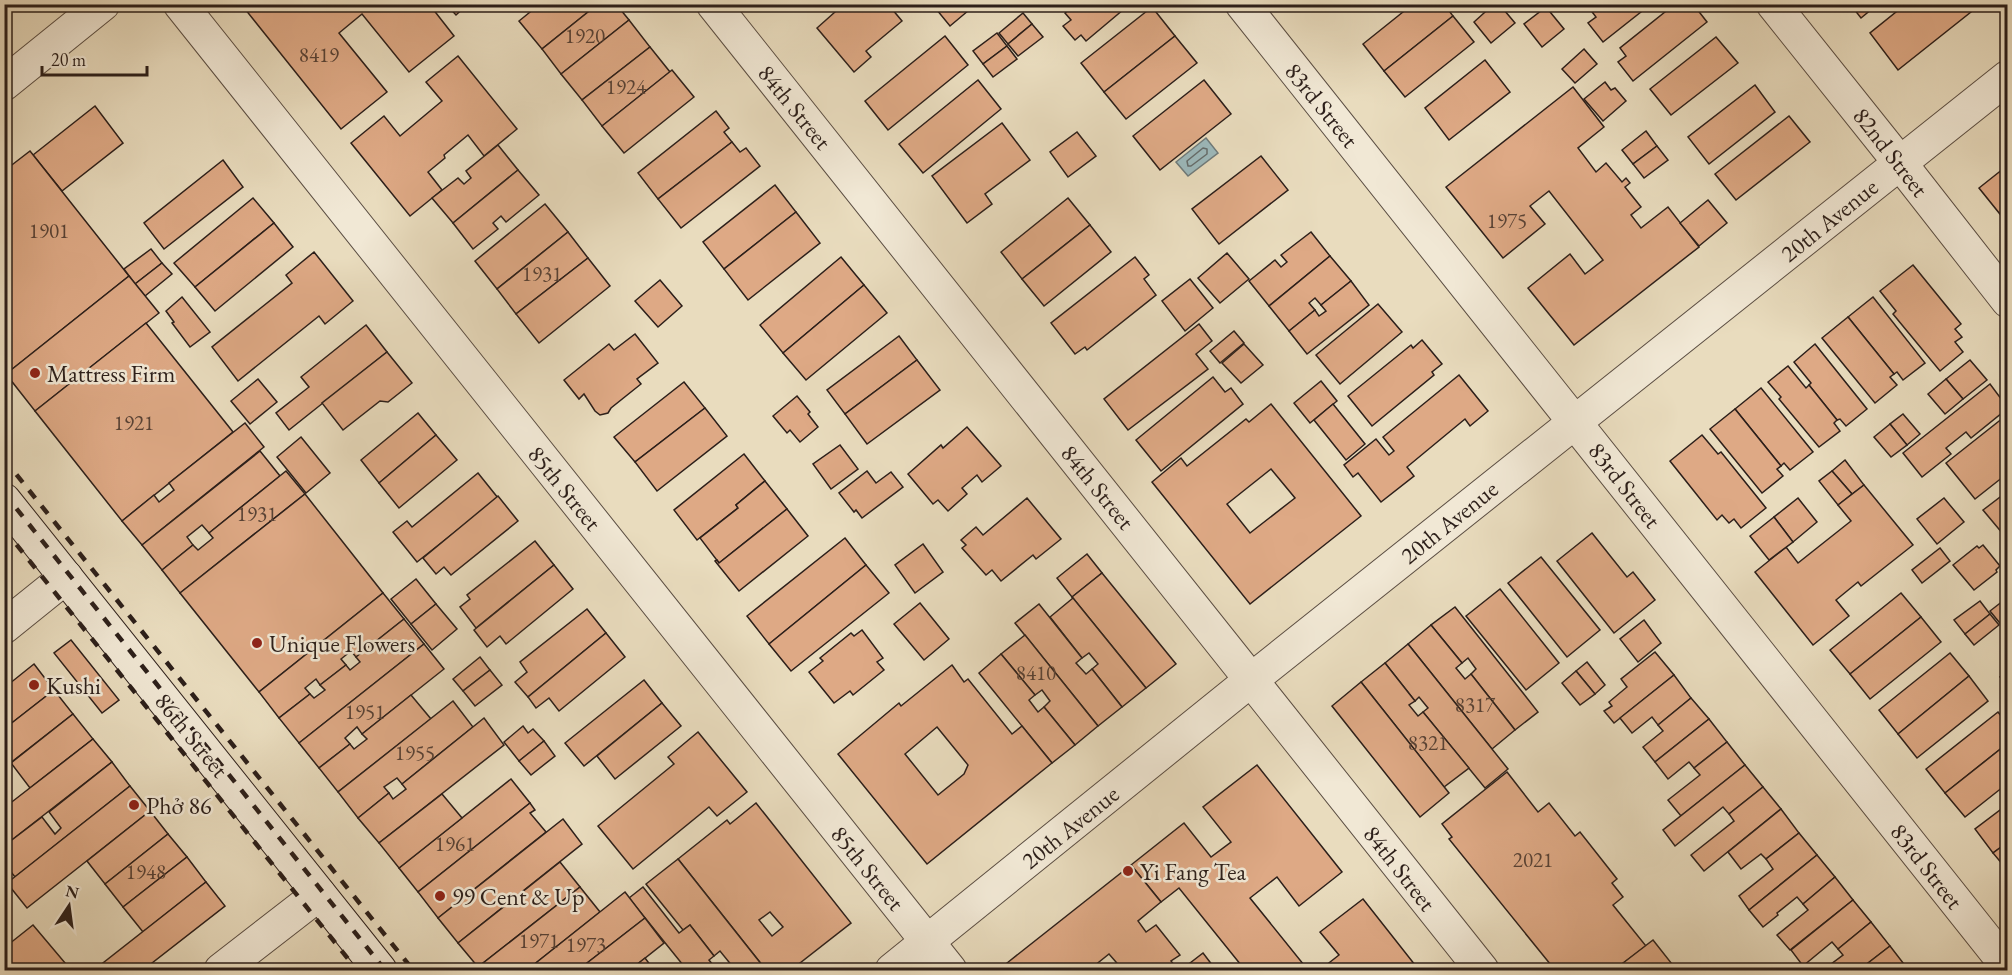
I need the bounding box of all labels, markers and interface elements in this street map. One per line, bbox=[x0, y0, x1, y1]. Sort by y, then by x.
house number: 1920 bbox=[565, 22, 605, 49]
scale bar bbox=[42, 39, 147, 77]
house number: 8419 bbox=[299, 41, 339, 68]
text: 20 m bbox=[51, 48, 86, 71]
street label: 83rd Street bbox=[1278, 56, 1366, 154]
street label: 84th Street bbox=[751, 58, 839, 156]
house number: 1924 bbox=[606, 73, 647, 100]
street label: 82nd Street bbox=[1846, 101, 1936, 203]
street label: 20th Avenue bbox=[1774, 171, 1884, 269]
house number: 1975 bbox=[1487, 207, 1527, 234]
house number: 1901 bbox=[29, 217, 69, 244]
house number: 1931 bbox=[522, 260, 562, 287]
place label: Mattress Firm bbox=[47, 358, 176, 389]
marker: Mattress Firm bbox=[28, 366, 42, 380]
house number: 1921 bbox=[114, 409, 154, 436]
street label: 83rd Street bbox=[1582, 436, 1669, 535]
street label: 84th Street bbox=[1054, 438, 1142, 536]
street label: 85th Street bbox=[521, 439, 609, 537]
street label: 20th Avenue bbox=[1394, 473, 1504, 571]
house number: 1931 bbox=[237, 500, 277, 527]
place label: Unique Flowers bbox=[269, 628, 415, 659]
marker: Unique Flowers bbox=[250, 636, 264, 650]
house number: 8410 bbox=[1016, 659, 1056, 686]
place label: Kushi bbox=[46, 670, 101, 701]
marker: Kushi bbox=[27, 678, 41, 692]
street label: 86th Street bbox=[148, 686, 236, 784]
house number: 8317 bbox=[1455, 691, 1496, 718]
house number: 1951 bbox=[345, 698, 385, 725]
house number: 8321 bbox=[1408, 729, 1448, 756]
house number: 1955 bbox=[395, 739, 435, 766]
street label: 20th Avenue bbox=[1015, 778, 1125, 876]
place label: Phở 86 bbox=[146, 790, 212, 821]
marker: Phở 86 bbox=[127, 798, 141, 812]
street label: 83rd Street bbox=[1884, 817, 1971, 916]
street label: 85th Street bbox=[824, 819, 912, 917]
street label: 84th Street bbox=[1357, 819, 1443, 917]
house number: 1961 bbox=[435, 830, 475, 857]
house number: 2021 bbox=[1513, 846, 1553, 873]
place label: Yi Fang Tea bbox=[1140, 856, 1247, 887]
house number: 1948 bbox=[126, 858, 166, 885]
marker: Yi Fang Tea bbox=[1121, 864, 1135, 878]
north arrow bbox=[39, 876, 99, 936]
text: N bbox=[64, 880, 81, 904]
place label: 99 Cent & Up bbox=[452, 881, 584, 912]
marker: 99 Cent & Up bbox=[433, 889, 447, 903]
house number: 1971 bbox=[519, 927, 559, 954]
house number: 1973 bbox=[566, 931, 606, 958]

